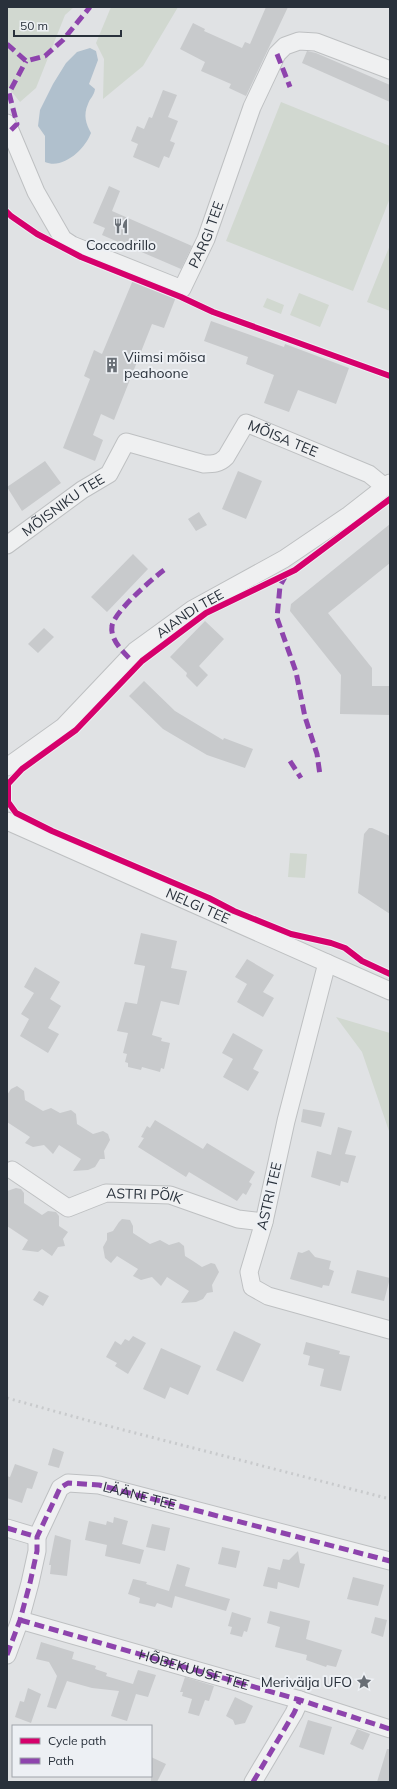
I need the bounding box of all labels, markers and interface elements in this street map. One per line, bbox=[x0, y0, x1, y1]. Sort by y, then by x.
scale bar bbox=[14, 12, 121, 38]
text: 50 m bbox=[20, 18, 48, 33]
street label: PARGI TEE bbox=[184, 199, 227, 271]
restaurant icon: Coccodrillo bbox=[112, 217, 130, 235]
place label: Coccodrillo bbox=[86, 236, 156, 254]
place label: Viimsi mõisa peahoone bbox=[124, 348, 206, 382]
building icon: Viimsi mõisa peahoone bbox=[103, 356, 121, 374]
street label: MÕISA TEE bbox=[245, 416, 321, 461]
street label: MÕISNIKU TEE bbox=[18, 470, 108, 540]
street label: AIANDI TEE bbox=[152, 585, 227, 642]
street label: NELGI TEE bbox=[163, 884, 233, 928]
street label: ASTRI TEE bbox=[252, 1160, 286, 1232]
street label: ASTRI PÕIK bbox=[106, 1184, 186, 1208]
street label: LÄÄNE TEE bbox=[101, 1477, 178, 1514]
street label: HÕBEKUUSE TEE bbox=[137, 1645, 251, 1694]
place label: Merivälja UFO bbox=[261, 1673, 352, 1691]
place icon: Merivälja UFO bbox=[355, 1673, 373, 1691]
legend bbox=[12, 1725, 152, 1777]
text: Cycle path bbox=[48, 1733, 106, 1748]
text: Path bbox=[48, 1753, 74, 1768]

